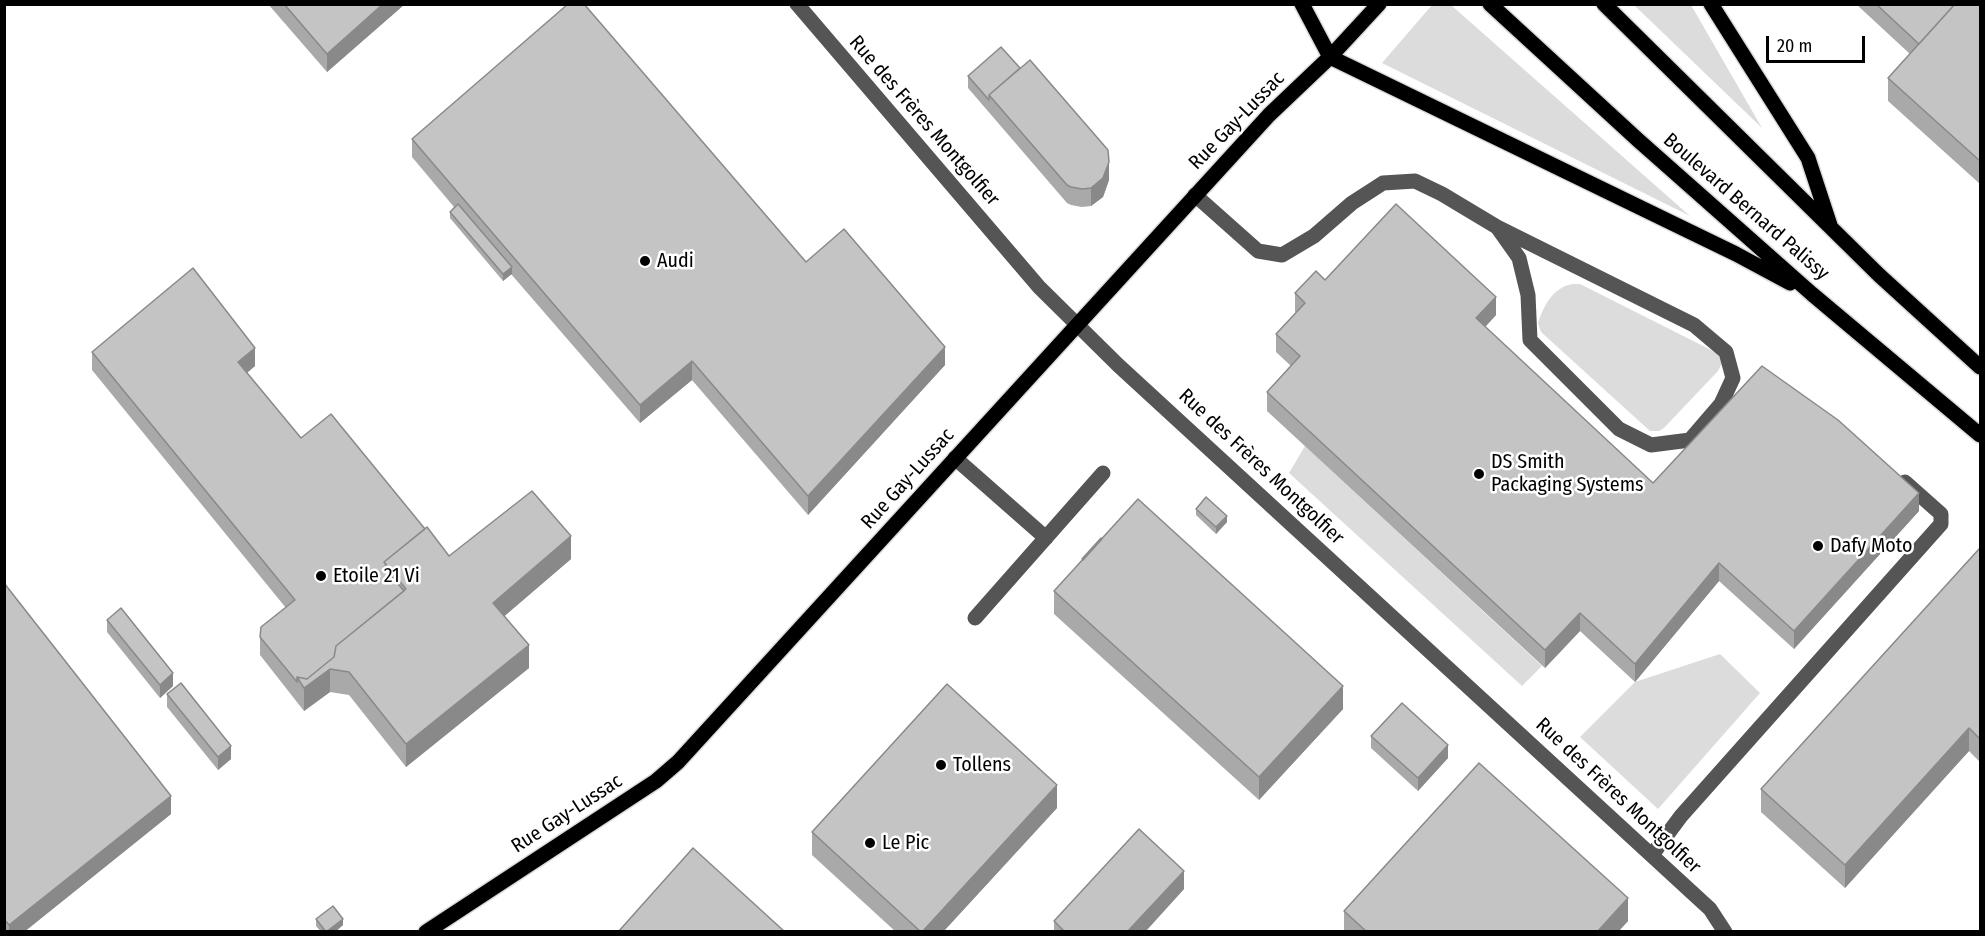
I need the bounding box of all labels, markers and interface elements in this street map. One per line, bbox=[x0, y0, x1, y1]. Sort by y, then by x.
scale bar bbox=[1769, 24, 1868, 62]
street label: Rue des Frères Montgolfier bbox=[844, 31, 1004, 211]
text: 20 m bbox=[1777, 35, 1812, 57]
street label: Rue Gay-Lussac bbox=[1184, 67, 1290, 175]
street label: Boulevard Bernard Palissy bbox=[1658, 128, 1834, 286]
place label: Audi bbox=[657, 249, 694, 273]
marker: Audi bbox=[638, 254, 652, 268]
street label: Rue des Frères Montgolfier bbox=[1173, 384, 1349, 550]
street label: Rue Gay-Lussac bbox=[857, 424, 959, 534]
place label: DS Smith Packaging Systems bbox=[1491, 450, 1644, 497]
marker: DS Smith Packaging Systems bbox=[1472, 467, 1486, 481]
place label: Dafy Moto bbox=[1830, 534, 1912, 558]
marker: Dafy Moto bbox=[1811, 539, 1825, 553]
place label: Etoile 21 Vi bbox=[333, 564, 420, 588]
marker: Etoile 21 Vi bbox=[314, 569, 328, 583]
street label: Rue des Frères Montgolfier bbox=[1530, 713, 1706, 879]
place label: Tollens bbox=[953, 753, 1011, 777]
marker: Tollens bbox=[934, 758, 948, 772]
street label: Rue Gay-Lussac bbox=[507, 769, 627, 859]
place label: Le Pic bbox=[882, 831, 929, 855]
marker: Le Pic bbox=[863, 836, 877, 850]

